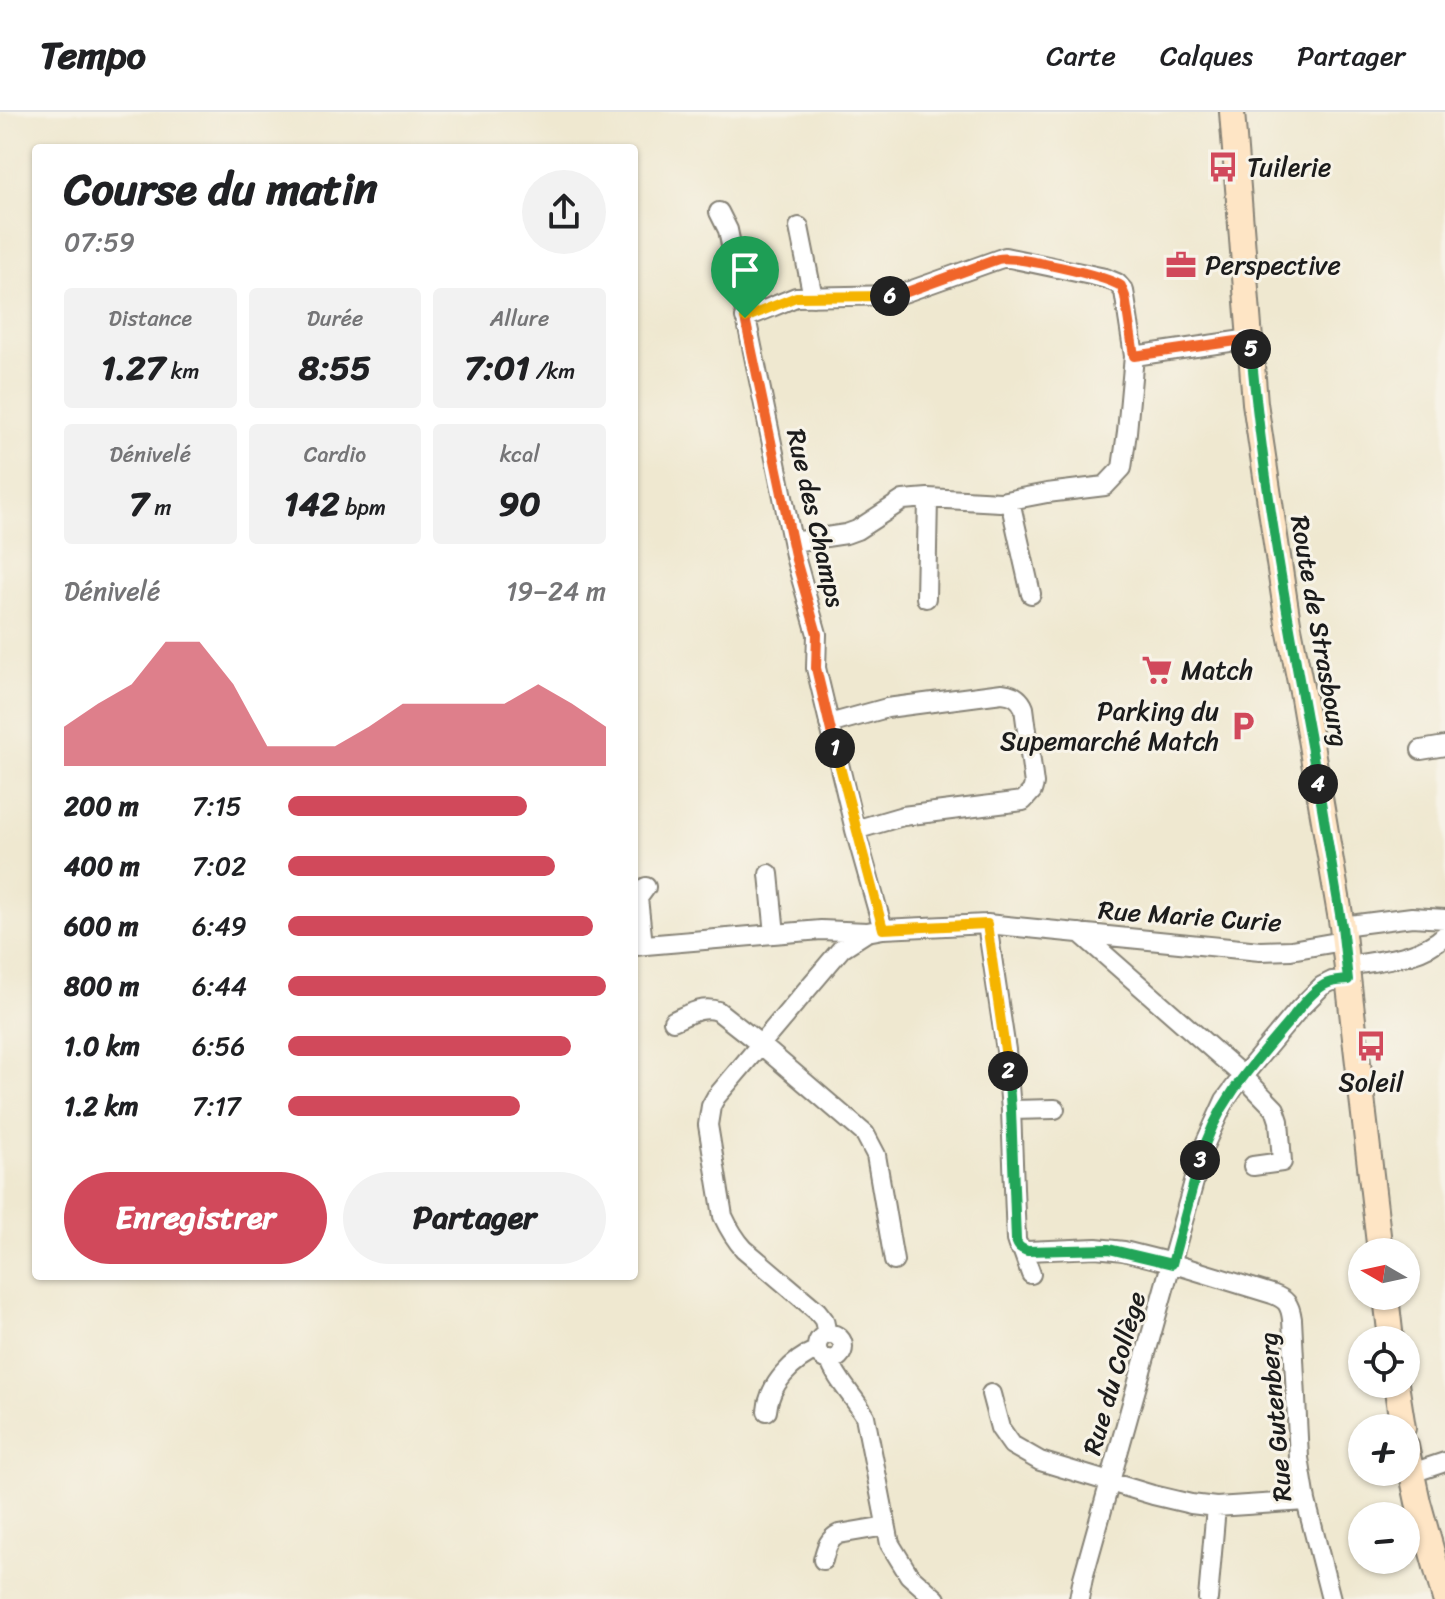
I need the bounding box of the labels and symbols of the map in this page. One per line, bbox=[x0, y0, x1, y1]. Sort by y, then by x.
place label: Tuilerie bbox=[1247, 144, 1331, 190]
bus stop icon: Tuilerie bbox=[1206, 150, 1240, 184]
pin bbox=[711, 236, 779, 318]
place label: Perspective bbox=[1205, 242, 1341, 288]
office icon: Perspective bbox=[1164, 248, 1198, 282]
pin: 6 bbox=[870, 276, 910, 316]
pin: 5 bbox=[1231, 329, 1271, 369]
street label: Rue des Champs bbox=[773, 424, 859, 612]
street label: Route de Strasbourg bbox=[1277, 512, 1363, 750]
place label: Match bbox=[1181, 647, 1253, 693]
supermarket icon: Match bbox=[1140, 653, 1174, 687]
place label: Parking du Supemarché Match bbox=[1000, 688, 1219, 764]
parking icon: Parking du Supemarché Match bbox=[1226, 709, 1260, 743]
pin: 1 bbox=[815, 728, 855, 768]
pin: 4 bbox=[1298, 764, 1338, 804]
street label: Rue Marie Curie bbox=[1097, 887, 1283, 945]
bus stop icon: Soleil bbox=[1354, 1029, 1388, 1063]
pin: 2 bbox=[988, 1051, 1028, 1091]
place label: Soleil bbox=[1339, 1059, 1404, 1105]
pin: 3 bbox=[1180, 1140, 1220, 1180]
north arrow bbox=[1348, 1238, 1420, 1310]
street label: Rue du Collège bbox=[1069, 1286, 1159, 1460]
street label: Rue Gutenberg bbox=[1245, 1330, 1305, 1504]

